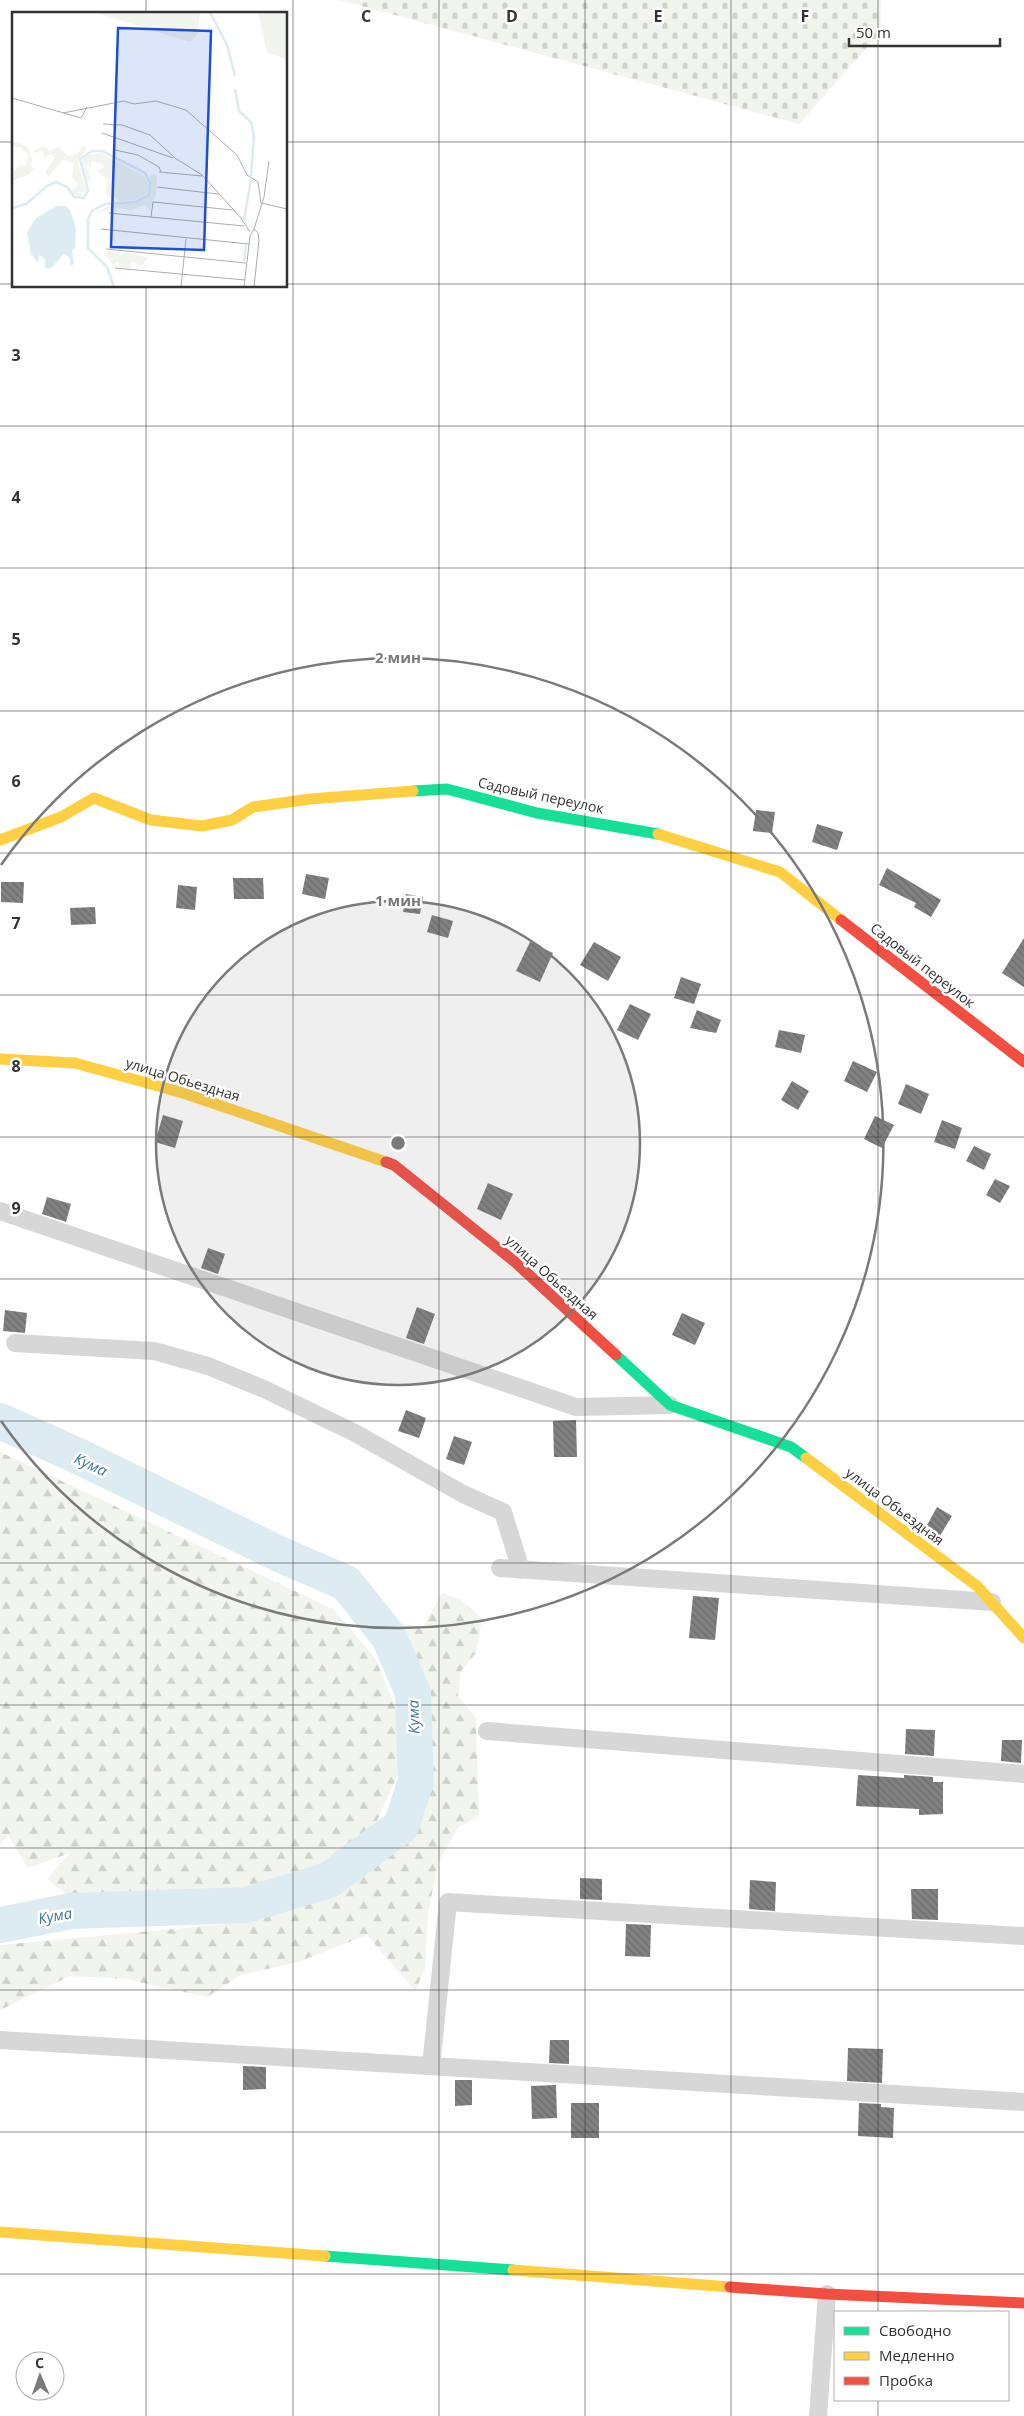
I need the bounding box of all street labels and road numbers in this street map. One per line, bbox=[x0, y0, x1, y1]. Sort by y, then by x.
street label: Садовый переулок bbox=[476, 772, 606, 818]
street label: Садовый переулок bbox=[867, 918, 980, 1012]
street label: улица Обьездная bbox=[123, 1053, 243, 1105]
street label: улица Обьездная bbox=[502, 1230, 602, 1324]
street label: улица Обьездная bbox=[842, 1463, 948, 1549]

